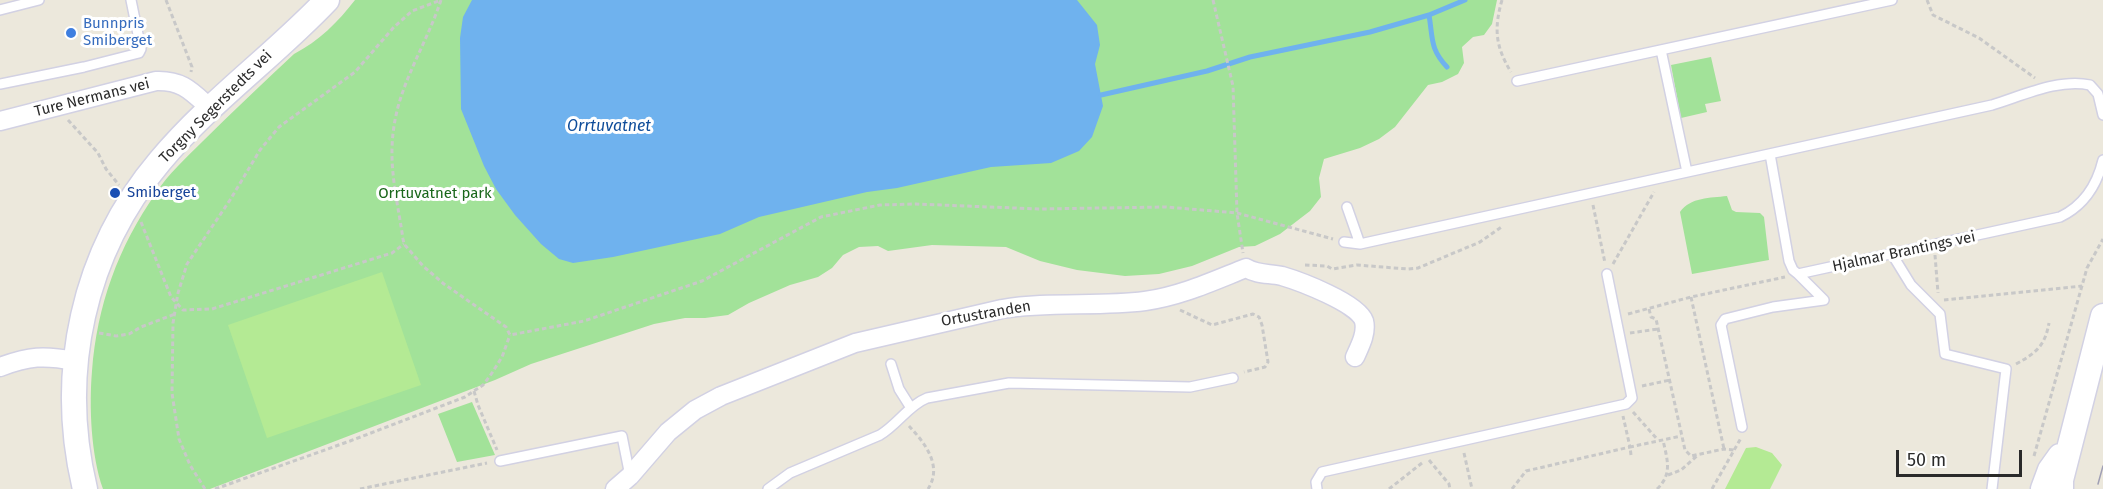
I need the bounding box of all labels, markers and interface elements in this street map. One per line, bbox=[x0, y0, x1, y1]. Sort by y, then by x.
place label: Bunnpris Smiberget bbox=[83, 15, 152, 50]
marker: Bunnpris Smiberget bbox=[64, 26, 78, 40]
street label: Torgny Segerstedts vei bbox=[156, 47, 276, 167]
street label: Ture Nermans vei bbox=[33, 75, 151, 121]
water label: Orrtuvatnet bbox=[567, 117, 651, 137]
place label: Smiberget bbox=[127, 184, 196, 202]
park label: Orrtuvatnet park bbox=[378, 185, 492, 203]
marker: Smiberget bbox=[108, 186, 122, 200]
street label: Hjalmar Brantings vei bbox=[1831, 228, 1977, 276]
street label: Ortustranden bbox=[940, 297, 1032, 331]
scale bar bbox=[1899, 438, 2025, 476]
text: 50 m bbox=[1907, 449, 1946, 471]

